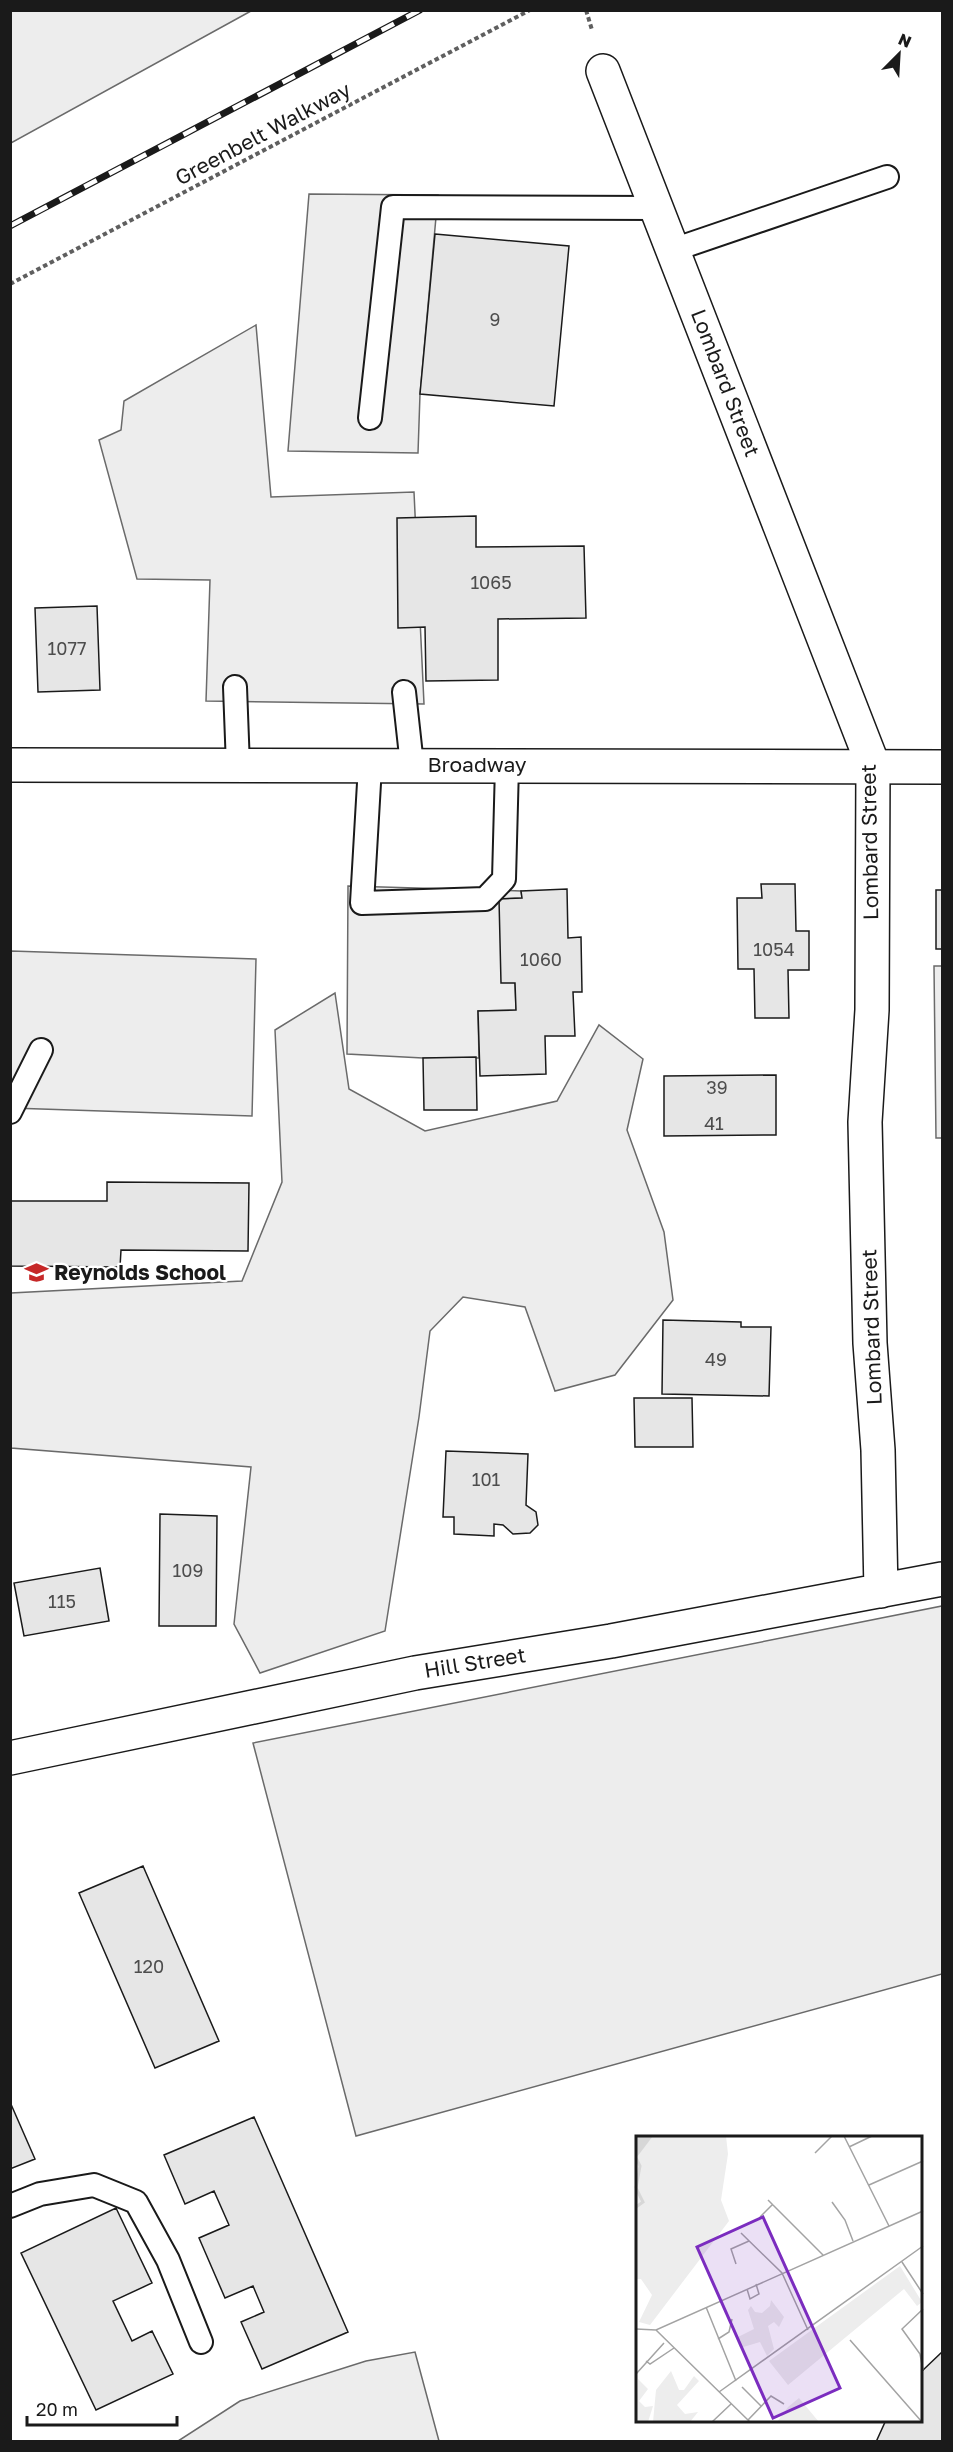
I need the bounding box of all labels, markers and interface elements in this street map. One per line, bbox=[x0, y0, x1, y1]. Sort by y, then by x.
north arrow bbox=[869, 24, 929, 84]
text: N bbox=[895, 29, 915, 52]
street label: Greenbelt Walkway bbox=[170, 76, 355, 190]
street label: Lombard Street bbox=[686, 305, 766, 460]
house number: 9 bbox=[490, 308, 500, 330]
house number: 1065 bbox=[470, 571, 512, 593]
house number: 1077 bbox=[48, 637, 86, 659]
street label: Broadway bbox=[427, 751, 527, 777]
street label: Lombard Street bbox=[855, 764, 883, 920]
house number: 1054 bbox=[753, 938, 795, 960]
house number: 1060 bbox=[520, 948, 562, 970]
house number: 39 bbox=[706, 1076, 728, 1098]
house number: 41 bbox=[704, 1112, 724, 1134]
street label: Lombard Street bbox=[855, 1249, 887, 1405]
place label: Reynolds School bbox=[54, 1259, 226, 1285]
school or university icon: Reynolds School bbox=[23, 1260, 49, 1286]
house number: 49 bbox=[705, 1348, 727, 1370]
house number: 101 bbox=[472, 1468, 501, 1490]
house number: 109 bbox=[173, 1559, 203, 1581]
house number: 115 bbox=[48, 1590, 76, 1612]
street label: Hill Street bbox=[422, 1641, 527, 1683]
house number: 120 bbox=[134, 1955, 164, 1977]
inset map bbox=[636, 2136, 923, 2422]
scale bar bbox=[27, 2389, 177, 2427]
text: 20 m bbox=[36, 2398, 78, 2420]

